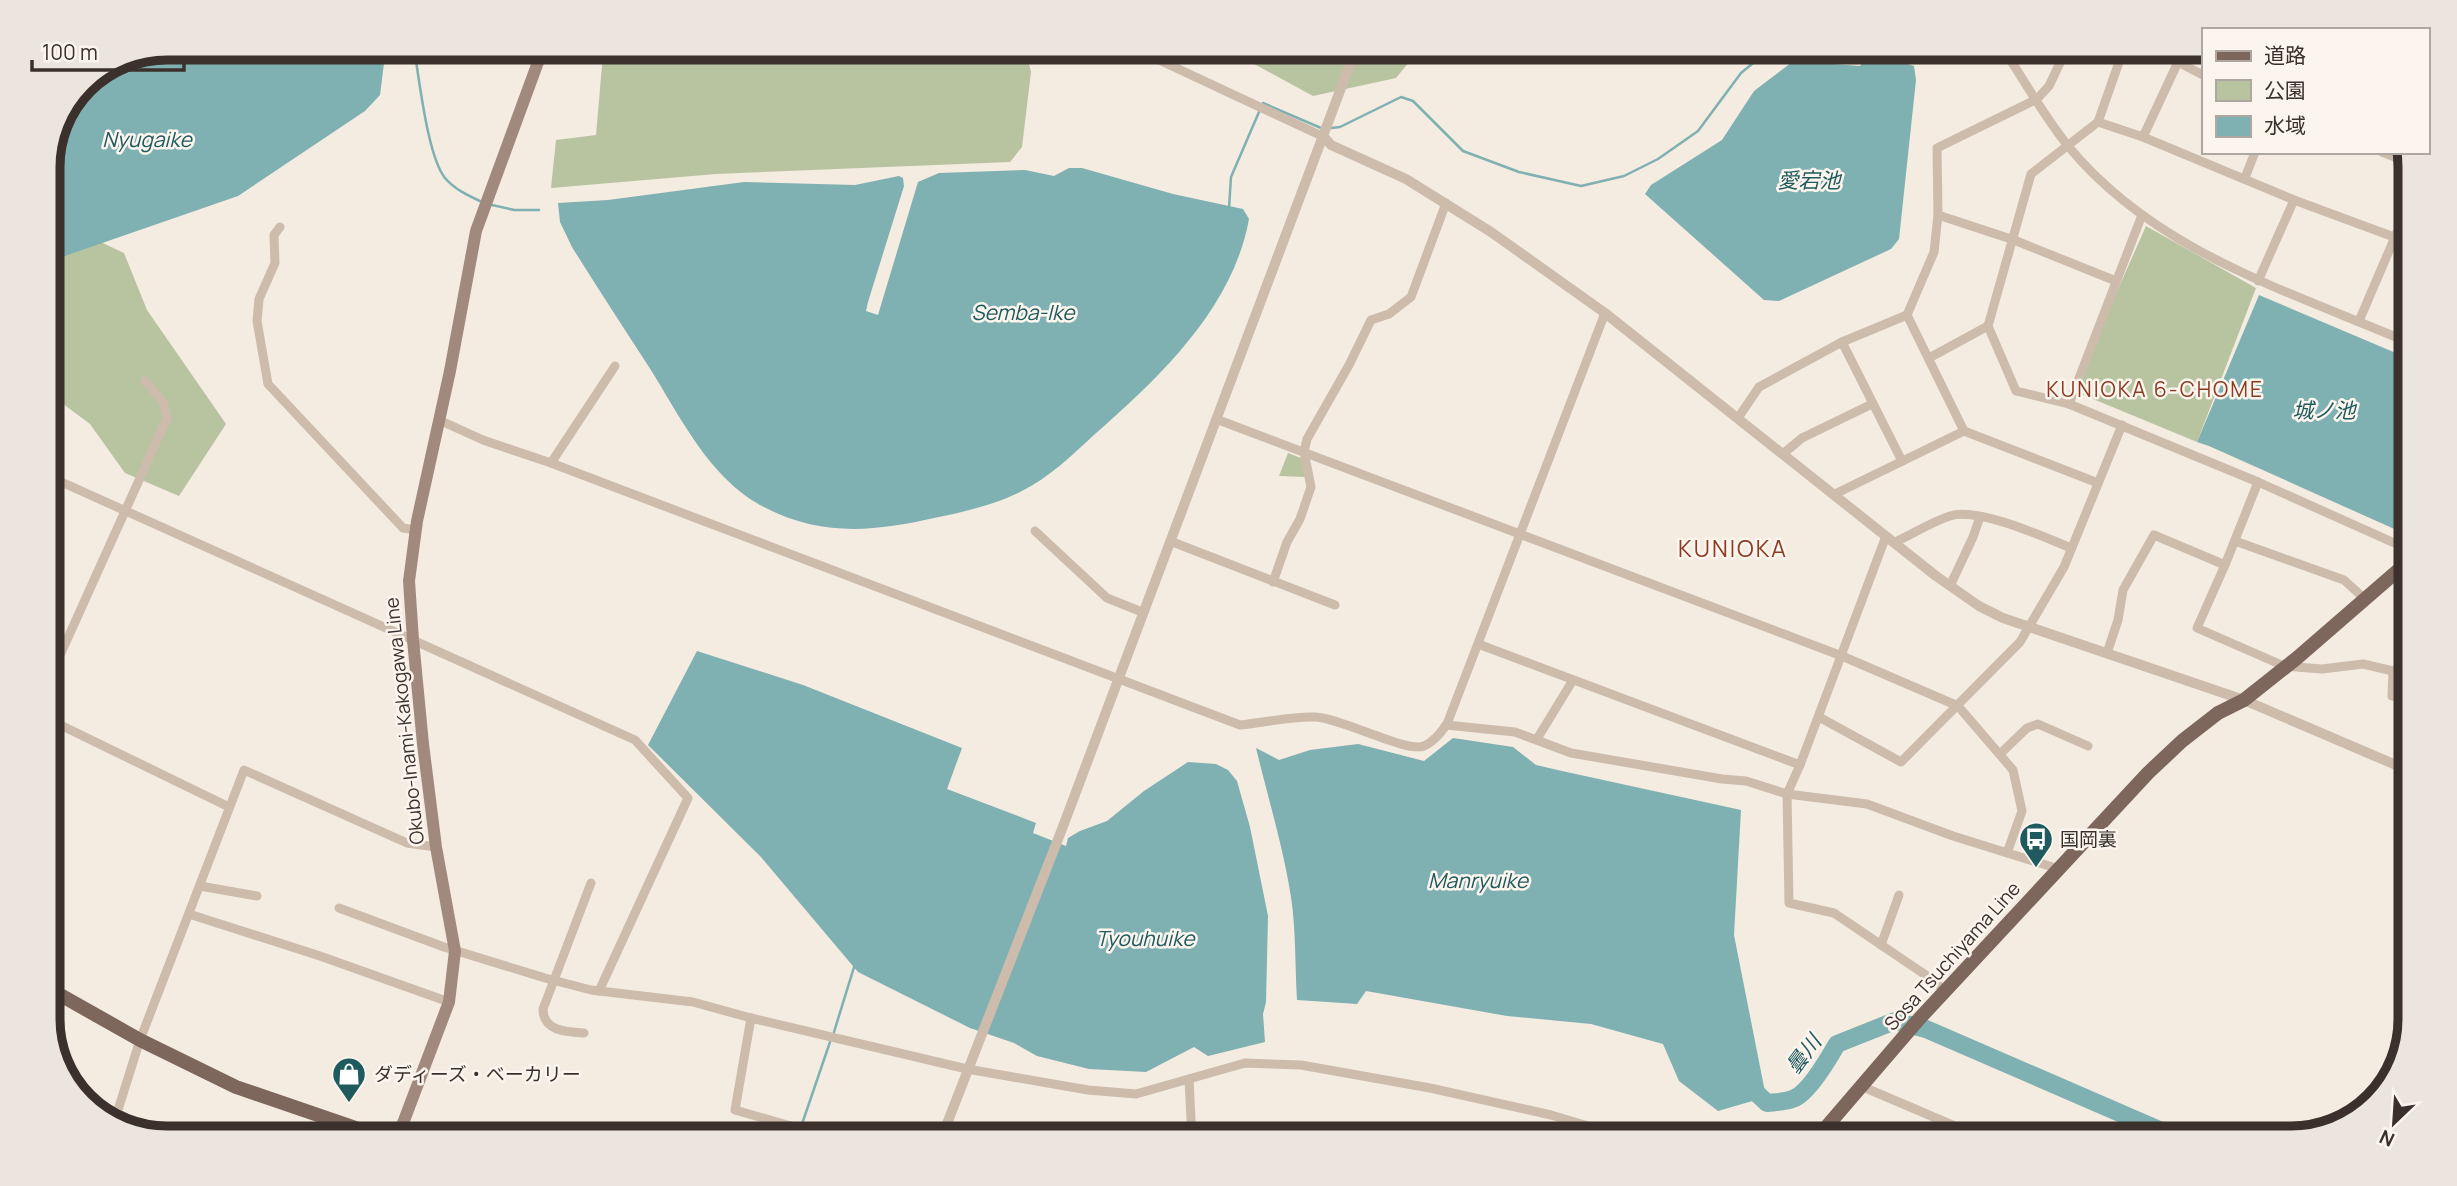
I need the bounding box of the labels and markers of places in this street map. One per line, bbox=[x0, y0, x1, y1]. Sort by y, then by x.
bus stop icon: 国岡裏 bbox=[2017, 820, 2055, 869]
place label: 国岡裏 bbox=[2060, 826, 2117, 852]
shop icon: ダディーズ・ベーカリー bbox=[330, 1055, 368, 1104]
place label: ダディーズ・ベーカリー bbox=[374, 1061, 581, 1087]

